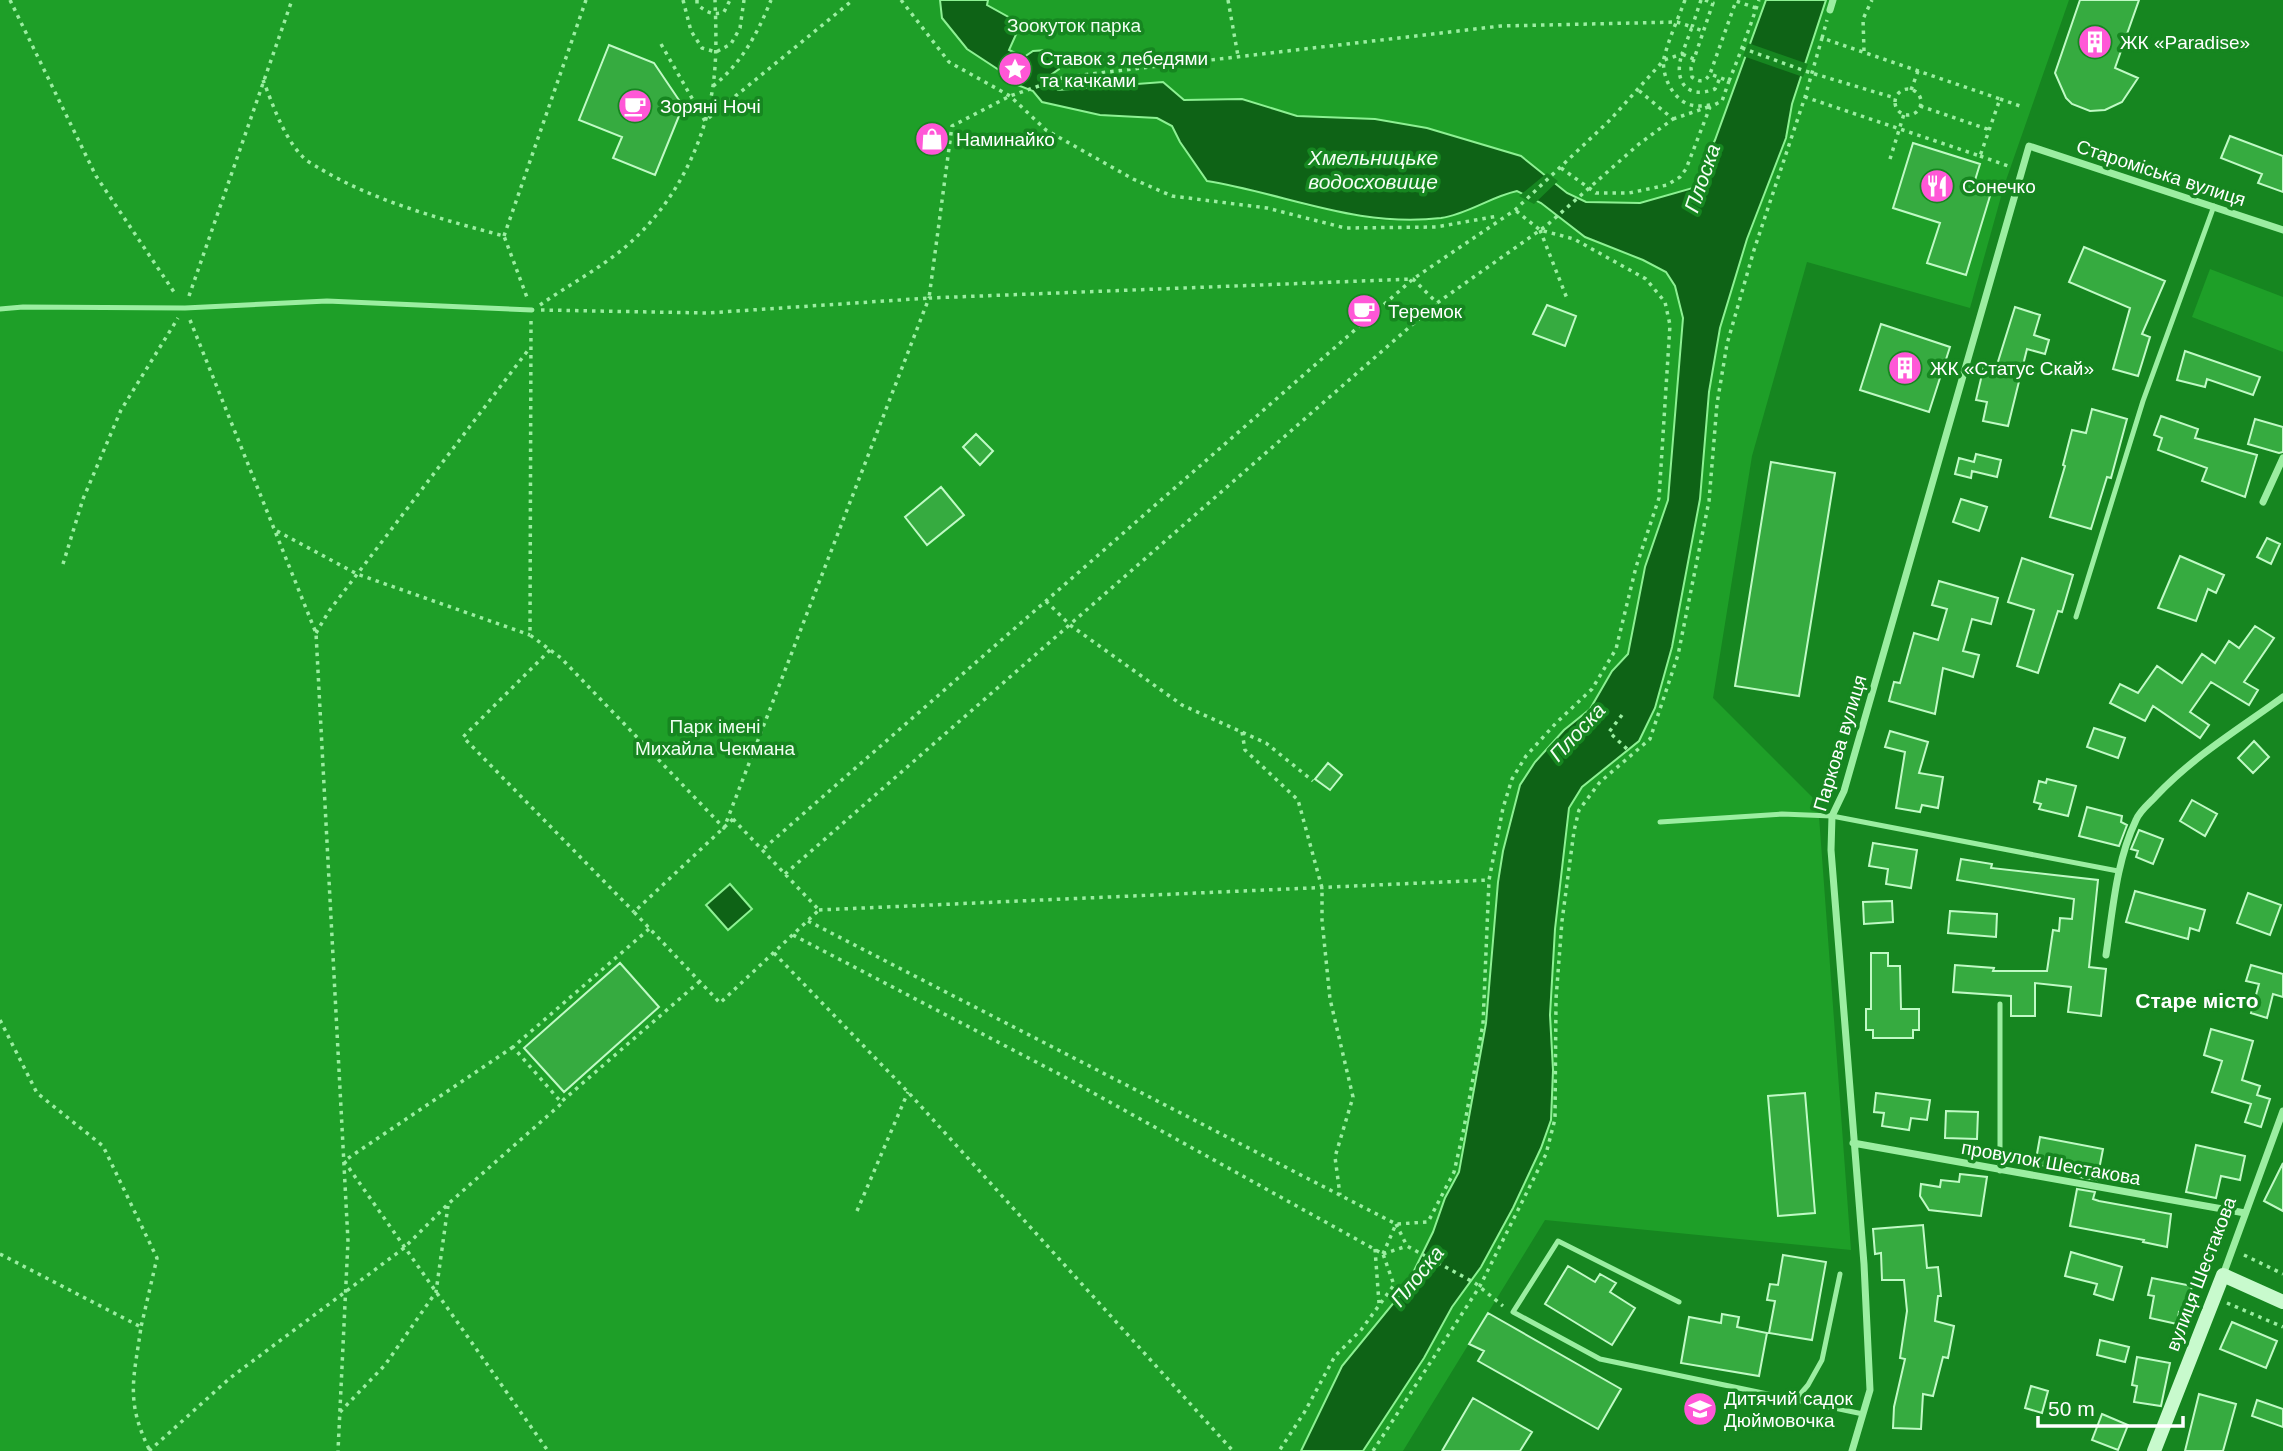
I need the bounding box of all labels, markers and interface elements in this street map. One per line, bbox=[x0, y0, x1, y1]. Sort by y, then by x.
park label: Зоокуток парка bbox=[1007, 15, 1141, 36]
building icon: ЖК «Paradise» bbox=[2076, 23, 2114, 61]
place label: ЖК «Paradise» bbox=[2120, 32, 2250, 53]
place label: Ставок з лебедями та качками bbox=[1040, 48, 1208, 91]
place icon: Ставок з лебедями та качками bbox=[996, 50, 1034, 88]
cafe icon: Зоряні Ночі bbox=[616, 87, 654, 125]
place label: Зоряні Ночі bbox=[660, 96, 761, 117]
shop icon: Наминайко bbox=[913, 120, 951, 158]
place label: Наминайко bbox=[956, 129, 1055, 150]
street label: Староміська вулиця bbox=[2074, 136, 2248, 210]
water label: Плоска bbox=[1680, 141, 1724, 215]
water label: Хмельницьке водосховище bbox=[1307, 146, 1438, 193]
restaurant icon: Cонечко bbox=[1918, 167, 1956, 205]
place label: Cонечко bbox=[1962, 176, 2036, 197]
cafe icon: Теремок bbox=[1345, 292, 1383, 330]
place label: Теремок bbox=[1388, 301, 1463, 322]
building icon: ЖК «Статус Скай» bbox=[1886, 349, 1924, 387]
place label: ЖК «Статус Скай» bbox=[1930, 358, 2094, 379]
street label: Паркова вулиця bbox=[1809, 672, 1871, 814]
water label: Плоска bbox=[1544, 698, 1610, 766]
park label: Парк імені Михайла Чекмана bbox=[635, 716, 795, 759]
district label: Старе місто bbox=[2135, 989, 2259, 1012]
street label: провулок Шестакова bbox=[1960, 1137, 2143, 1189]
street label: вулиця Шестакова bbox=[2162, 1194, 2240, 1354]
water label: Плоска bbox=[1386, 1241, 1448, 1311]
scale bar bbox=[2038, 1384, 2183, 1428]
place label: Дитячий садок Дюймовочка bbox=[1724, 1388, 1854, 1431]
school or university icon: Дитячий садок Дюймовочка bbox=[1681, 1390, 1719, 1428]
text: 50 m bbox=[2048, 1397, 2095, 1420]

